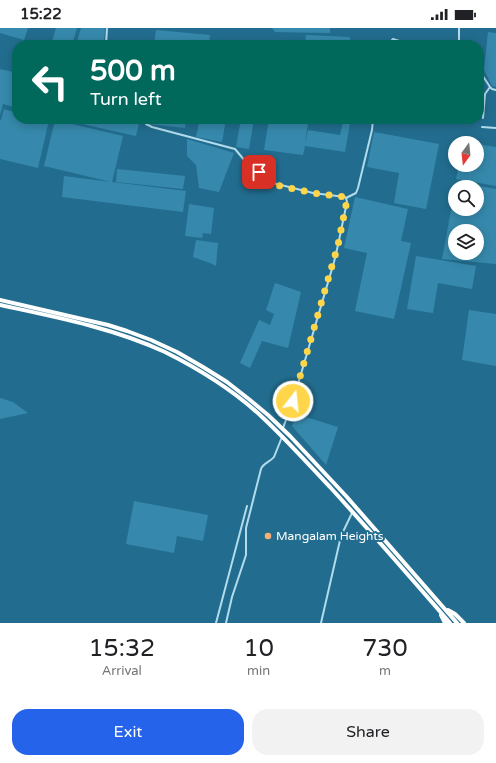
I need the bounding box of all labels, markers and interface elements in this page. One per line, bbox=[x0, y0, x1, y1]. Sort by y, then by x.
text: 15:22 bbox=[20, 5, 62, 23]
text: 500 m bbox=[90, 54, 176, 88]
icon: left bbox=[24, 56, 76, 108]
text: Turn left bbox=[90, 88, 162, 110]
north arrow bbox=[448, 136, 484, 172]
map controls bbox=[448, 136, 484, 260]
pin bbox=[242, 155, 276, 189]
icon: arrive bbox=[248, 161, 270, 183]
button: search bbox=[448, 180, 484, 216]
button: layers bbox=[448, 224, 484, 260]
position arrow bbox=[272, 380, 314, 422]
place label: Mangalam Heights bbox=[276, 529, 384, 543]
marker: Mangalam Heights bbox=[263, 531, 273, 541]
text: 15:32 bbox=[89, 634, 155, 663]
text: 10 bbox=[244, 634, 274, 663]
text: 730 bbox=[362, 634, 407, 663]
text: Arrival bbox=[102, 663, 142, 679]
text: min bbox=[247, 663, 270, 679]
text: m bbox=[379, 663, 391, 679]
button: Exit bbox=[12, 709, 244, 755]
button: Share bbox=[252, 709, 484, 755]

